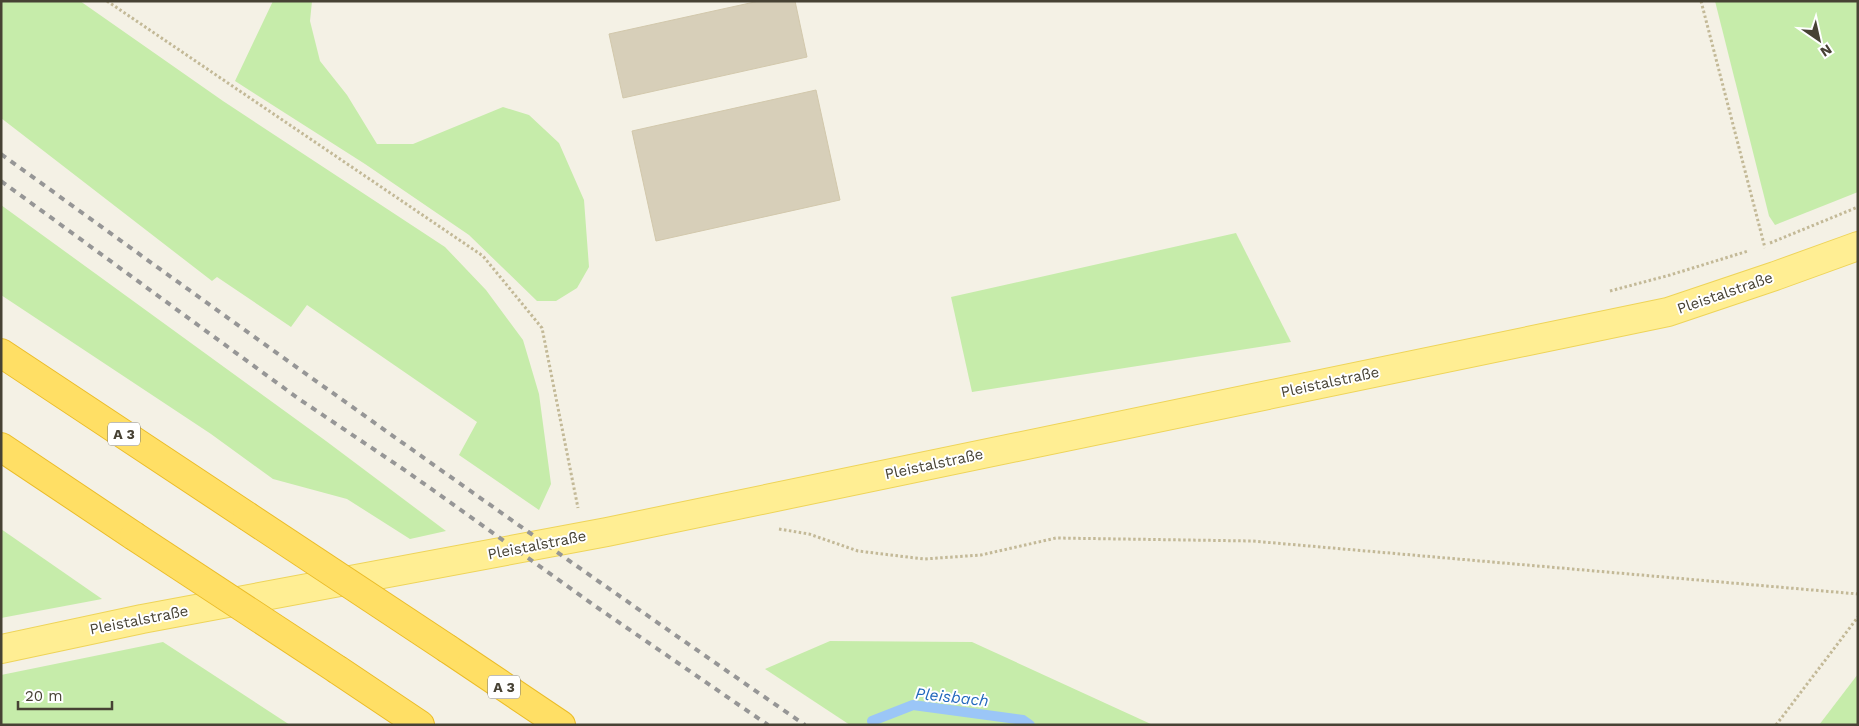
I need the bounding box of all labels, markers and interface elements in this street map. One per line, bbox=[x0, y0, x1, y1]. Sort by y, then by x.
north arrow bbox=[1794, 15, 1844, 65]
text: N bbox=[1817, 41, 1835, 60]
street label: Pleistalstraße bbox=[1675, 268, 1775, 318]
street label: Pleistalstraße bbox=[1279, 363, 1381, 401]
road number: A 3 bbox=[108, 422, 140, 446]
street label: Pleistalstraße bbox=[883, 445, 985, 483]
street label: Pleistalstraße bbox=[486, 527, 588, 563]
street label: Pleistalstraße bbox=[88, 602, 190, 638]
road number: A 3 bbox=[488, 676, 520, 699]
scale bar bbox=[18, 678, 111, 710]
water label: Pleisbach bbox=[914, 684, 990, 710]
text: 20 m bbox=[25, 687, 63, 705]

